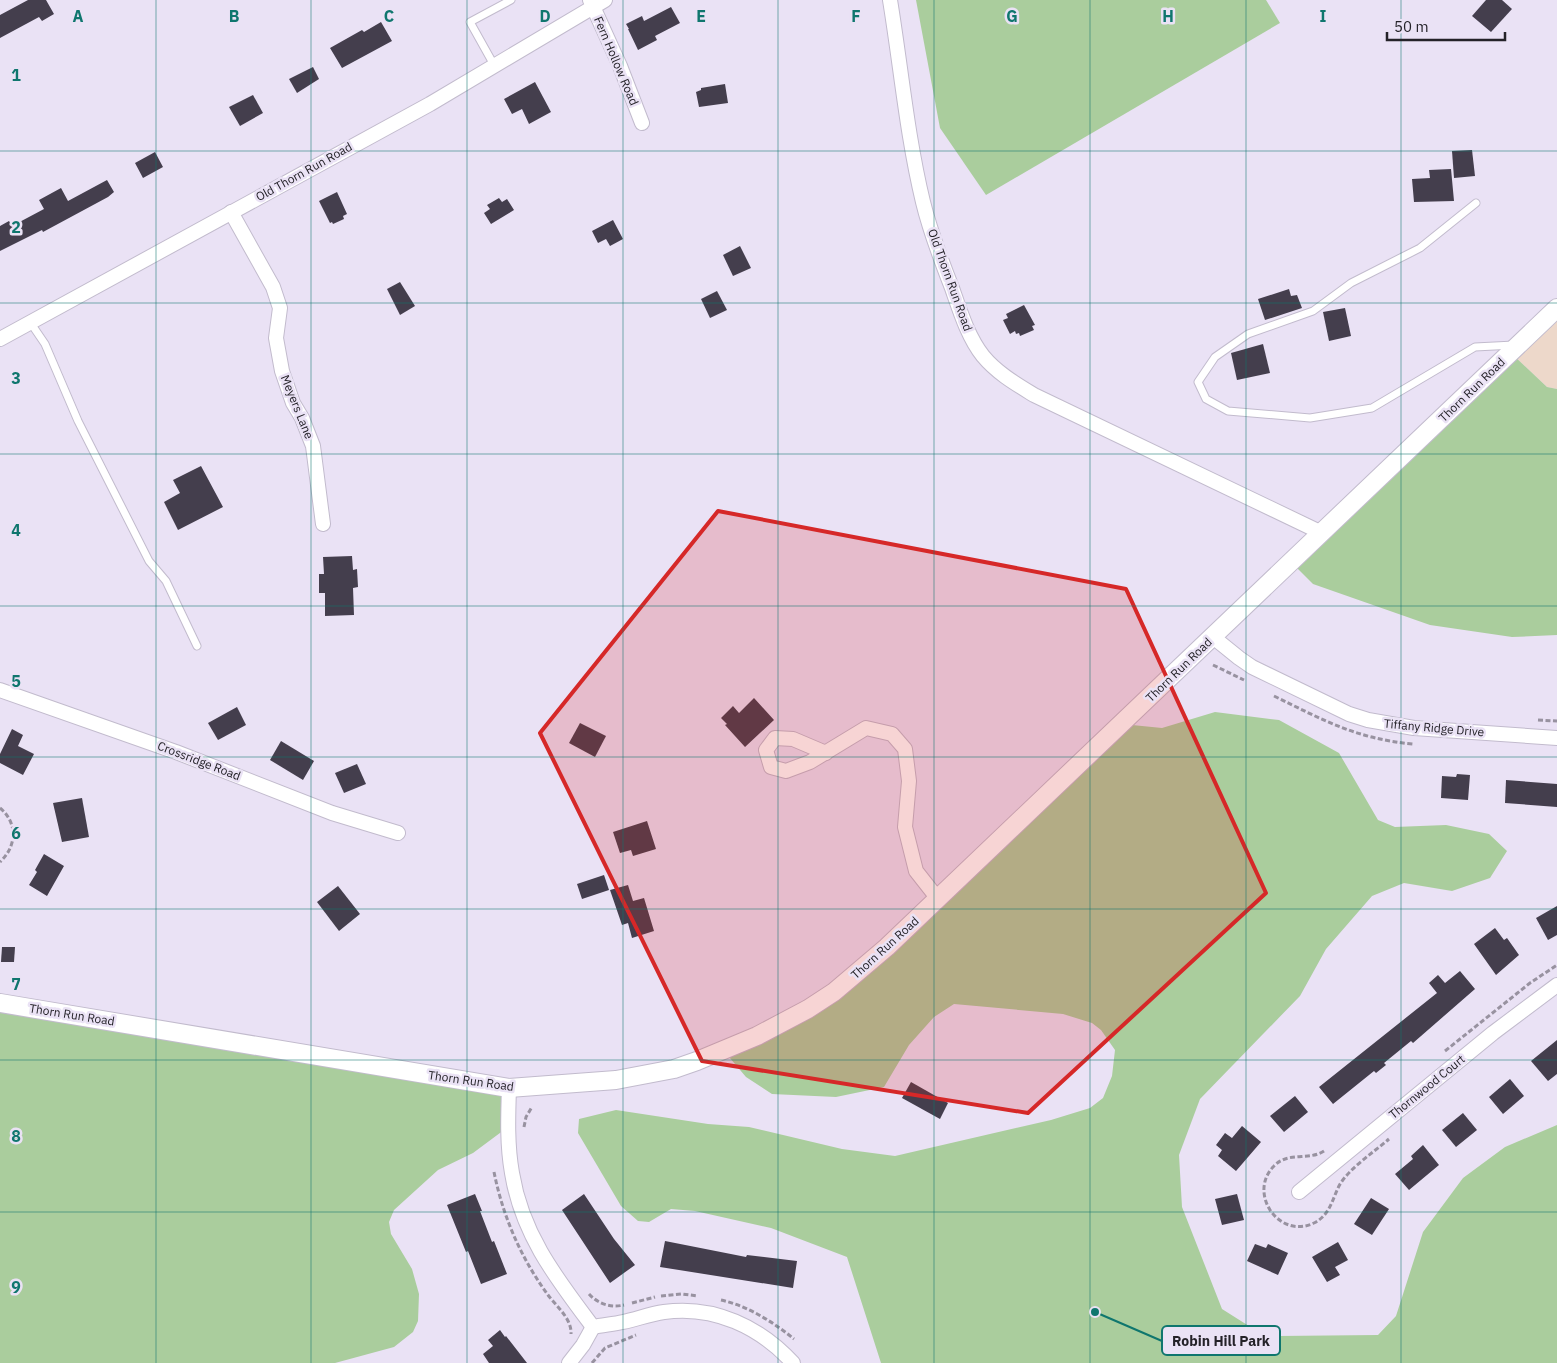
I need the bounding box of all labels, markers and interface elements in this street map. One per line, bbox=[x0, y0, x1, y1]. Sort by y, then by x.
text: A bbox=[73, 6, 84, 26]
text: B bbox=[229, 6, 240, 26]
text: C bbox=[384, 6, 394, 26]
text: D bbox=[539, 6, 551, 26]
text: E bbox=[696, 6, 706, 26]
text: F bbox=[851, 6, 861, 26]
text: G bbox=[1006, 6, 1018, 26]
text: H bbox=[1162, 6, 1174, 26]
text: I bbox=[1320, 6, 1327, 26]
scale bar bbox=[1387, 10, 1504, 42]
street label: Fern Hollow Road bbox=[591, 14, 642, 107]
text: 50 m bbox=[1394, 17, 1429, 36]
text: 1 bbox=[11, 65, 21, 85]
street label: Old Thorn Run Road bbox=[253, 139, 355, 204]
text: 2 bbox=[11, 217, 21, 237]
street label: Old Thorn Run Road bbox=[925, 227, 976, 333]
street label: Thorn Run Road bbox=[1435, 354, 1508, 425]
text: 3 bbox=[11, 368, 21, 388]
street label: Meyers Lane bbox=[278, 373, 317, 441]
text: 4 bbox=[11, 520, 21, 540]
street label: Thorn Run Road bbox=[1142, 634, 1215, 705]
text: 5 bbox=[11, 671, 21, 691]
street label: Tiffany Ridge Drive bbox=[1383, 716, 1485, 739]
street label: Crossridge Road bbox=[156, 738, 243, 783]
text: 6 bbox=[11, 823, 21, 843]
street label: Thorn Run Road bbox=[848, 913, 922, 982]
text: 7 bbox=[11, 974, 21, 994]
street label: Thorn Run Road bbox=[28, 1000, 116, 1029]
street label: Thornwood Court bbox=[1386, 1051, 1468, 1122]
street label: Thorn Run Road bbox=[427, 1067, 515, 1094]
text: 8 bbox=[11, 1126, 21, 1146]
text: 9 bbox=[11, 1277, 21, 1297]
callout: Robin Hill Park bbox=[1162, 1326, 1280, 1355]
text: Robin Hill Park bbox=[1172, 1332, 1271, 1350]

